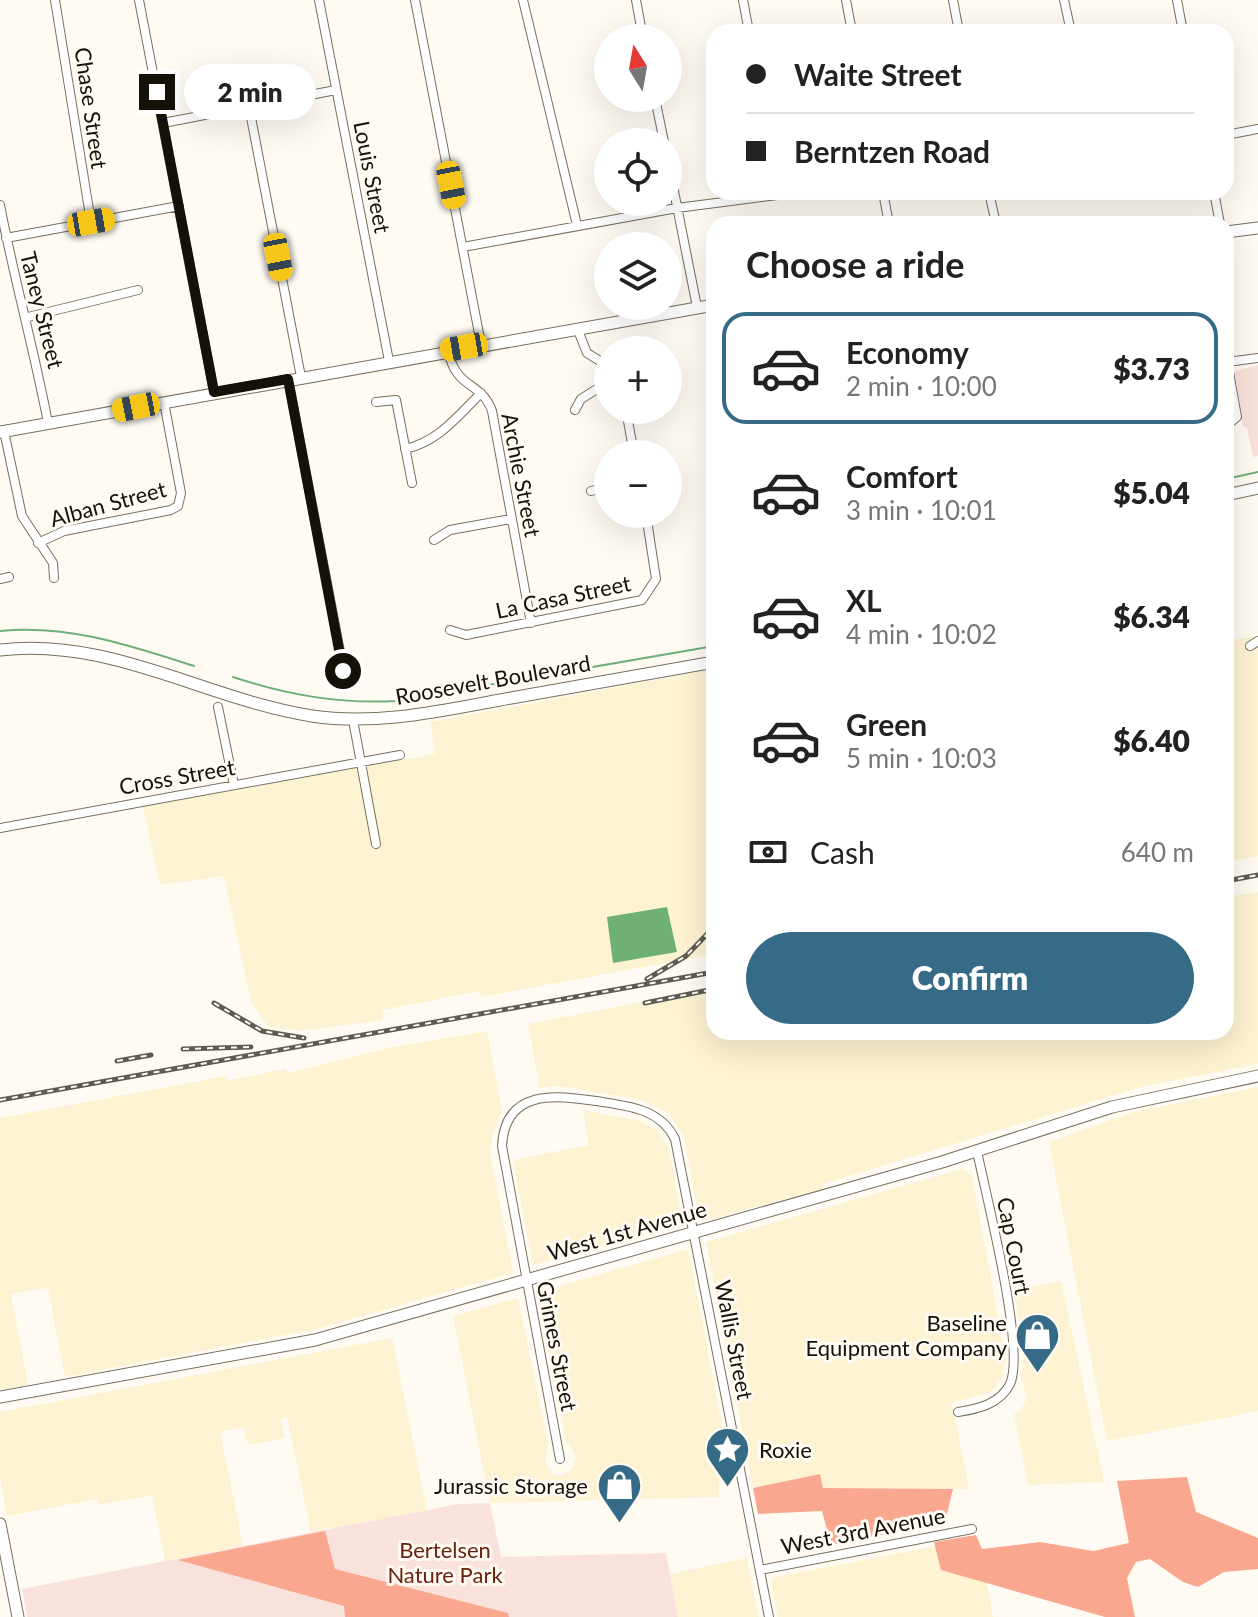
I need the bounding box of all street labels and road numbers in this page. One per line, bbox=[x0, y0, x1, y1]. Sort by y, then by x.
street label: Chase Street bbox=[70, 45, 113, 171]
street label: Louis Street bbox=[348, 119, 397, 235]
street label: Taney Street bbox=[15, 249, 70, 371]
street label: Archie Street bbox=[496, 411, 547, 539]
street label: Alban Street bbox=[47, 475, 169, 532]
street label: La Casa Street bbox=[493, 569, 633, 624]
street label: Roosevelt Boulevard bbox=[393, 649, 593, 710]
street label: Cross Street bbox=[117, 753, 237, 800]
street label: West 1st Avenue bbox=[544, 1195, 709, 1266]
street label: Cap Court bbox=[992, 1195, 1037, 1297]
street label: Wallis Street bbox=[710, 1278, 759, 1402]
street label: Grimes Street bbox=[532, 1279, 583, 1413]
street label: West 3rd Avenue bbox=[779, 1501, 947, 1560]

